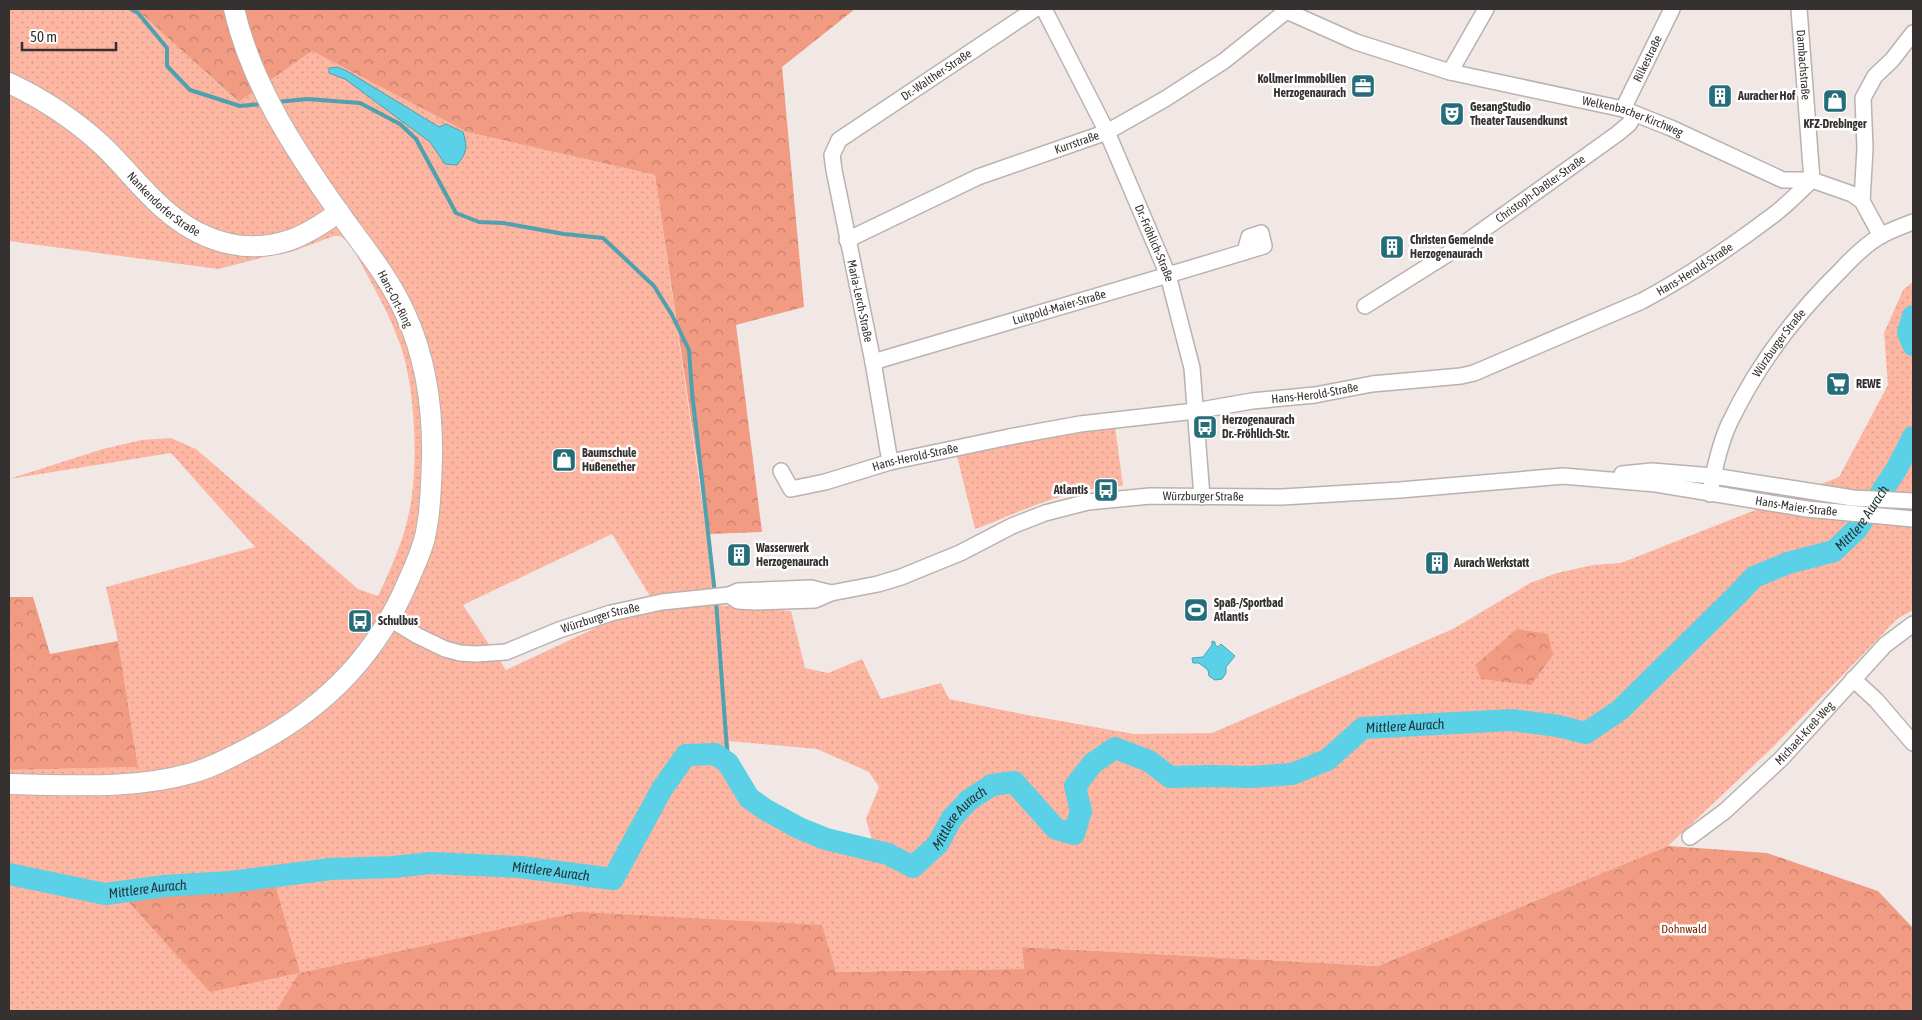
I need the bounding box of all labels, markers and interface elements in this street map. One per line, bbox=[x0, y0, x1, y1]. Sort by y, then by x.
scale bar bbox=[22, 20, 116, 52]
text: 50 m bbox=[30, 28, 57, 45]
street label: Dambachstraße bbox=[1794, 29, 1813, 100]
street label: Rilkestraße bbox=[1630, 33, 1665, 84]
street label: Dr.-Walther-Straße bbox=[898, 46, 974, 104]
place label: Kollmer Immobilien Herzogenaurach bbox=[1257, 72, 1346, 100]
office icon: Kollmer Immobilien Herzogenaurach bbox=[1350, 73, 1376, 99]
building icon: Auracher Hof bbox=[1707, 83, 1733, 109]
shop icon: KFZ-Drebinger bbox=[1822, 88, 1848, 114]
place label: Auracher Hof bbox=[1737, 89, 1796, 103]
street label: Welkenbacher Kirchweg bbox=[1581, 93, 1686, 140]
place label: GesangStudio Theater Tausendkunst bbox=[1470, 100, 1568, 128]
theatre icon: GesangStudio Theater Tausendkunst bbox=[1439, 101, 1465, 127]
place label: KFZ-Drebinger bbox=[1803, 117, 1867, 131]
street label: Kurrstraße bbox=[1053, 128, 1101, 157]
street label: Christoph-Daßler-Straße bbox=[1493, 152, 1588, 226]
street label: Nankendorfer Straße bbox=[124, 169, 202, 239]
street label: Dr.-Fröhlich-Straße bbox=[1132, 203, 1176, 283]
place label: Christen Gemeinde Herzogenaurach bbox=[1410, 233, 1494, 261]
building icon: Christen Gemeinde Herzogenaurach bbox=[1379, 234, 1405, 260]
street label: Hans-Herold-Straße bbox=[1654, 240, 1735, 299]
street label: Maria-Lerch-Straße bbox=[844, 259, 876, 343]
street label: Hans-Ort-Ring bbox=[375, 268, 416, 331]
street label: Luitpold-Maier-Straße bbox=[1011, 287, 1108, 328]
street label: Würzburger Straße bbox=[1749, 306, 1808, 380]
supermarket icon: REWE bbox=[1825, 371, 1851, 397]
place label: REWE bbox=[1856, 377, 1881, 391]
street label: Hans-Herold-Straße bbox=[1271, 380, 1359, 406]
place label: Herzogenaurach Dr.-Fröhlich-Str. bbox=[1222, 413, 1295, 441]
bus stop icon: Herzogenaurach Dr.-Fröhlich-Str. bbox=[1192, 414, 1218, 440]
street label: Hans-Herold-Straße bbox=[871, 441, 959, 474]
place label: Baumschule Hußenether bbox=[582, 446, 637, 474]
shop icon: Baumschule Hußenether bbox=[551, 447, 577, 473]
bus stop icon: Atlantis bbox=[1093, 477, 1119, 503]
water label: Mittlere Aurach bbox=[1832, 482, 1892, 554]
place label: Atlantis bbox=[1053, 483, 1089, 497]
street label: Würzburger Straße bbox=[1163, 489, 1244, 504]
street label: Hans-Maier-Straße bbox=[1754, 494, 1838, 519]
place label: Wasserwerk Herzogenaurach bbox=[755, 541, 829, 569]
building icon: Wasserwerk Herzogenaurach bbox=[726, 542, 752, 568]
building icon: Aurach Werkstatt bbox=[1424, 550, 1450, 576]
place label: Aurach Werkstatt bbox=[1453, 556, 1530, 570]
place label: Spaß-/Sportbad Atlantis bbox=[1213, 596, 1284, 624]
sports icon: Spaß-/Sportbad Atlantis bbox=[1183, 597, 1209, 623]
street label: Würzburger Straße bbox=[559, 600, 641, 636]
bus stop icon: Schulbus bbox=[347, 608, 373, 634]
place label: Schulbus bbox=[378, 614, 419, 628]
street label: Michael-Kreß-Weg bbox=[1772, 698, 1838, 768]
water label: Mittlere Aurach bbox=[1365, 716, 1445, 736]
water label: Mittlere Aurach bbox=[929, 783, 989, 853]
water label: Mittlere Aurach bbox=[512, 859, 591, 884]
water label: Mittlere Aurach bbox=[108, 877, 187, 901]
park label: Dohnwald bbox=[1661, 922, 1707, 936]

